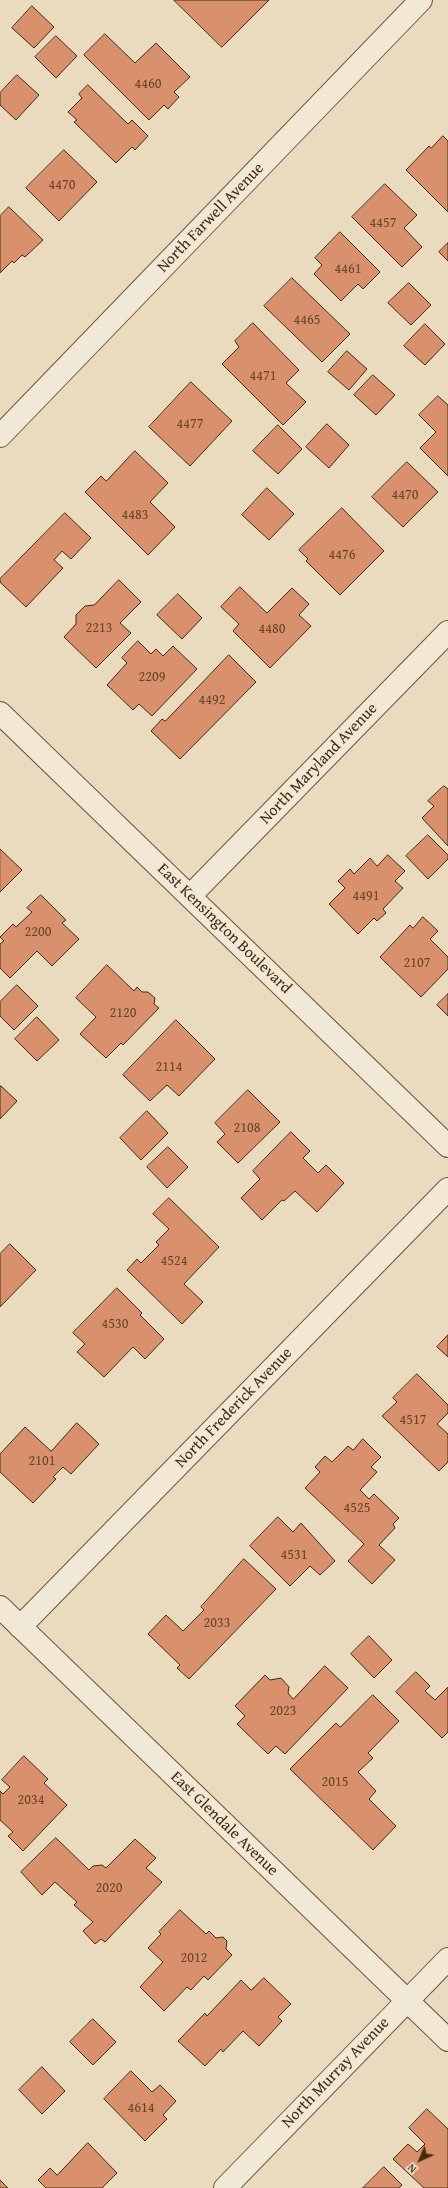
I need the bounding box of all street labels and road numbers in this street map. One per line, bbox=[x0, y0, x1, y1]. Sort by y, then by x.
street label: North Farwell Avenue bbox=[154, 159, 268, 277]
street label: North Maryland Avenue bbox=[256, 699, 382, 829]
street label: East Kensington Boulevard bbox=[153, 860, 295, 998]
street label: North Frederick Avenue bbox=[172, 1344, 296, 1472]
street label: East Glendale Avenue bbox=[166, 1768, 282, 1880]
street label: North Murray Avenue bbox=[278, 2014, 394, 2132]

